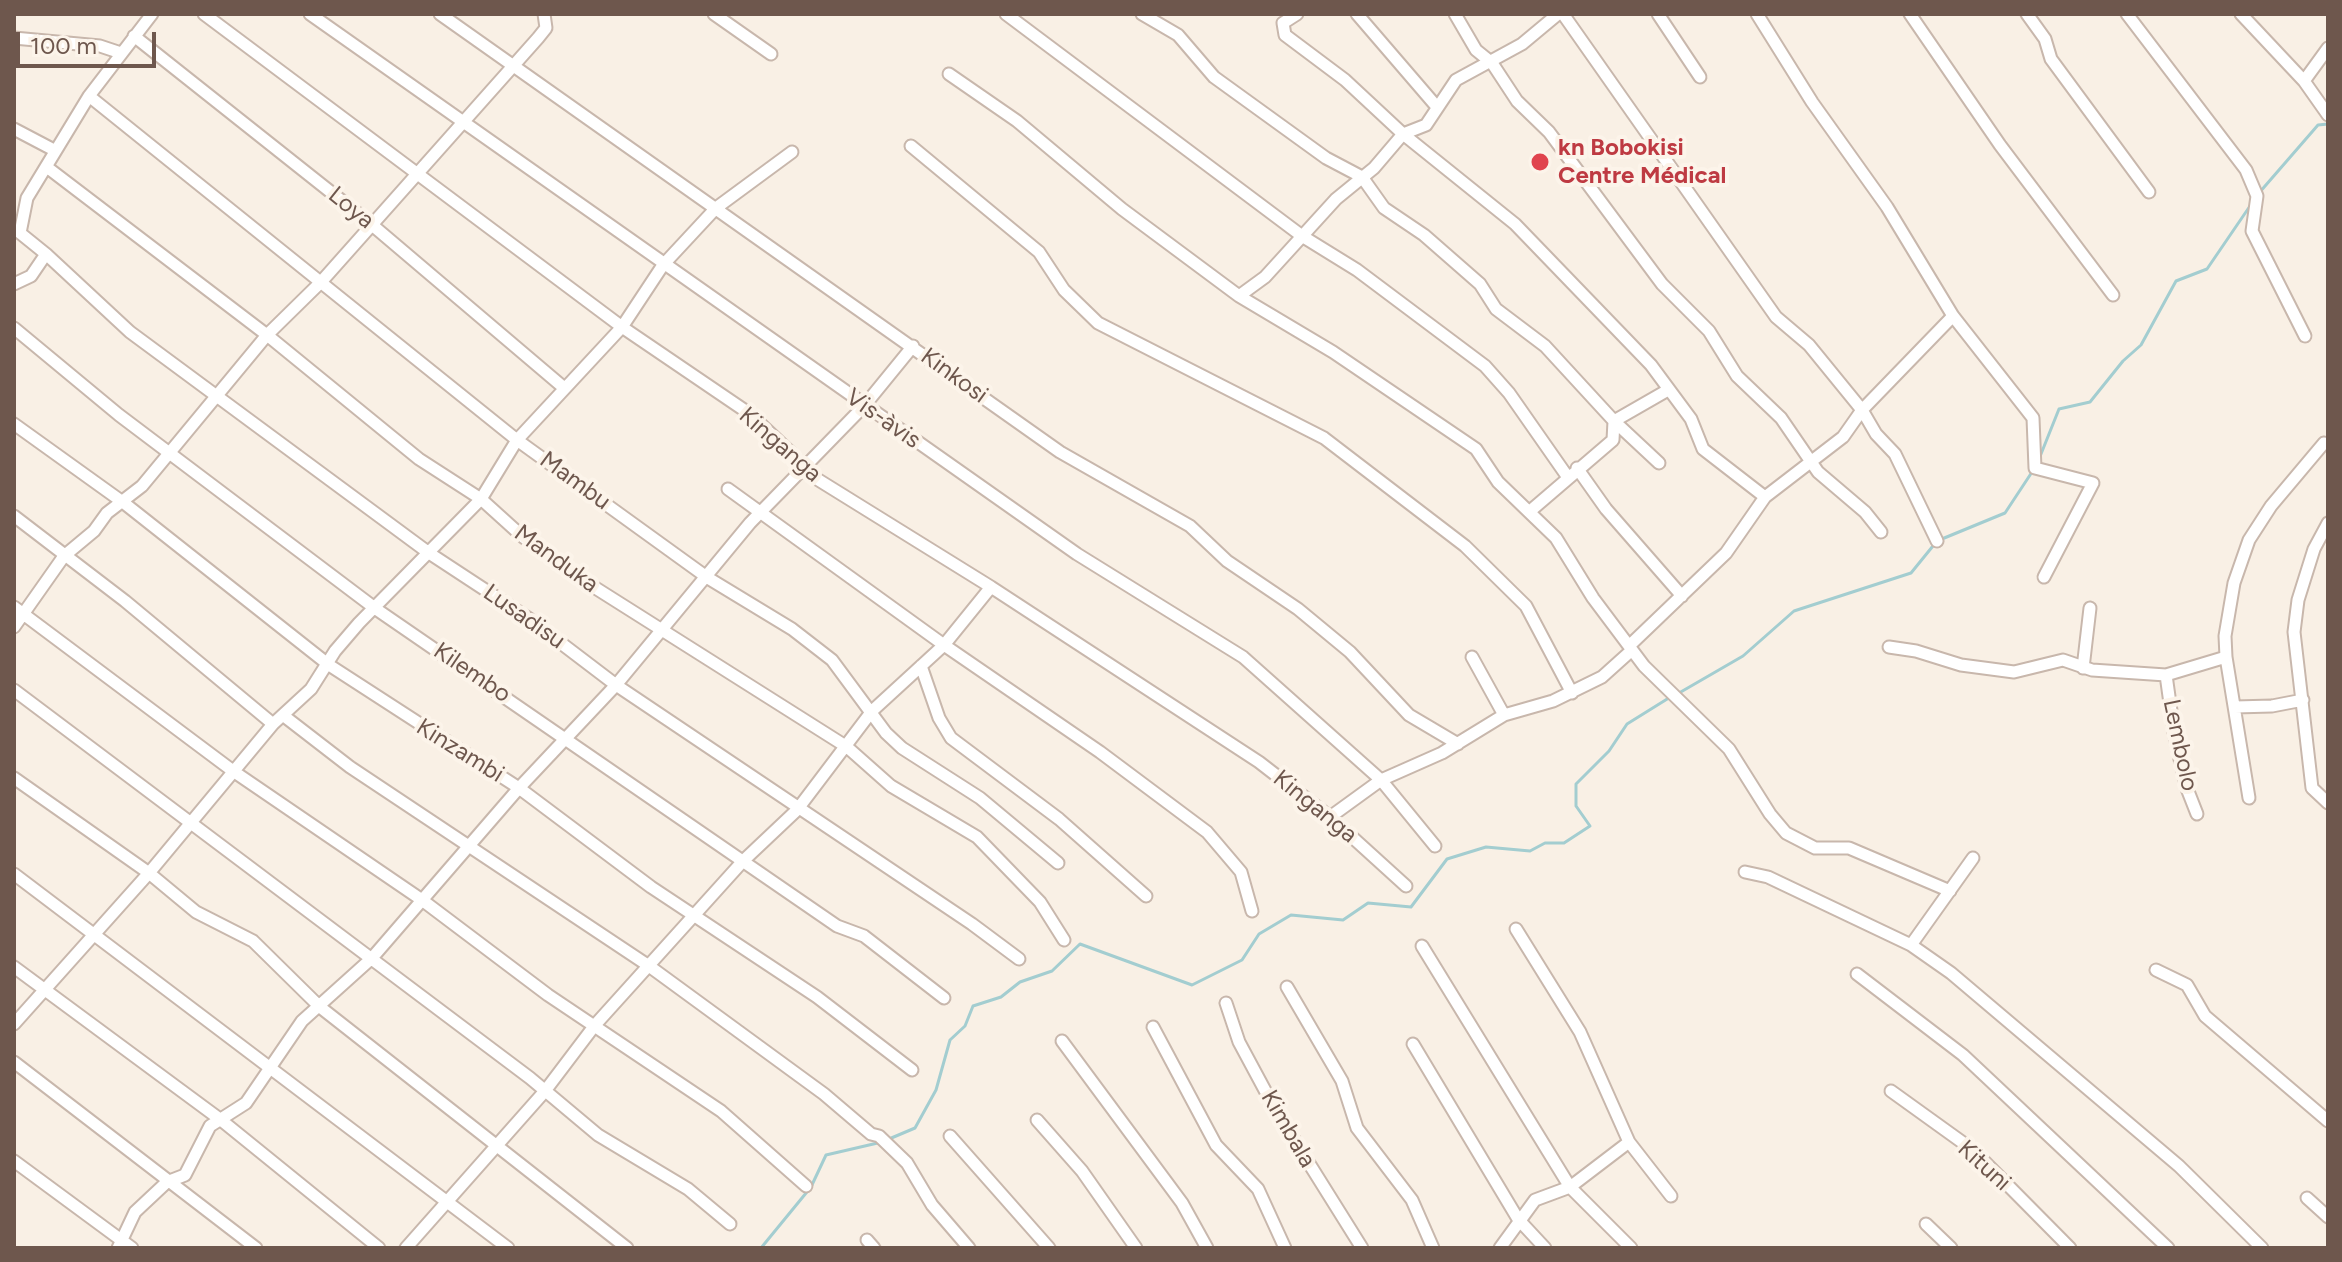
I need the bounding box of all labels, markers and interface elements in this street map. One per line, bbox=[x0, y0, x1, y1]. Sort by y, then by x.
scale bar bbox=[20, 16, 160, 66]
text: 100 m bbox=[30, 31, 97, 60]
place label: kn Bobokisi Centre Médical bbox=[1558, 134, 1726, 190]
marker: kn Bobokisi Centre Médical bbox=[1529, 151, 1551, 173]
street label: Loya bbox=[322, 181, 380, 235]
street label: Kinkosi bbox=[915, 342, 993, 410]
street label: Vis-àvis bbox=[840, 383, 926, 455]
street label: Kinganga bbox=[733, 401, 827, 489]
street label: Mambu bbox=[534, 446, 616, 516]
street label: Manduka bbox=[508, 519, 604, 599]
street label: Lusadisu bbox=[477, 578, 571, 656]
street label: Kilembo bbox=[428, 637, 516, 709]
street label: Lembolo bbox=[2156, 696, 2204, 794]
street label: Kinzambi bbox=[411, 713, 509, 789]
street label: Kinganga bbox=[1267, 764, 1363, 850]
street label: Kimbala bbox=[1254, 1085, 1322, 1173]
street label: Kituni bbox=[1951, 1135, 2017, 1197]

